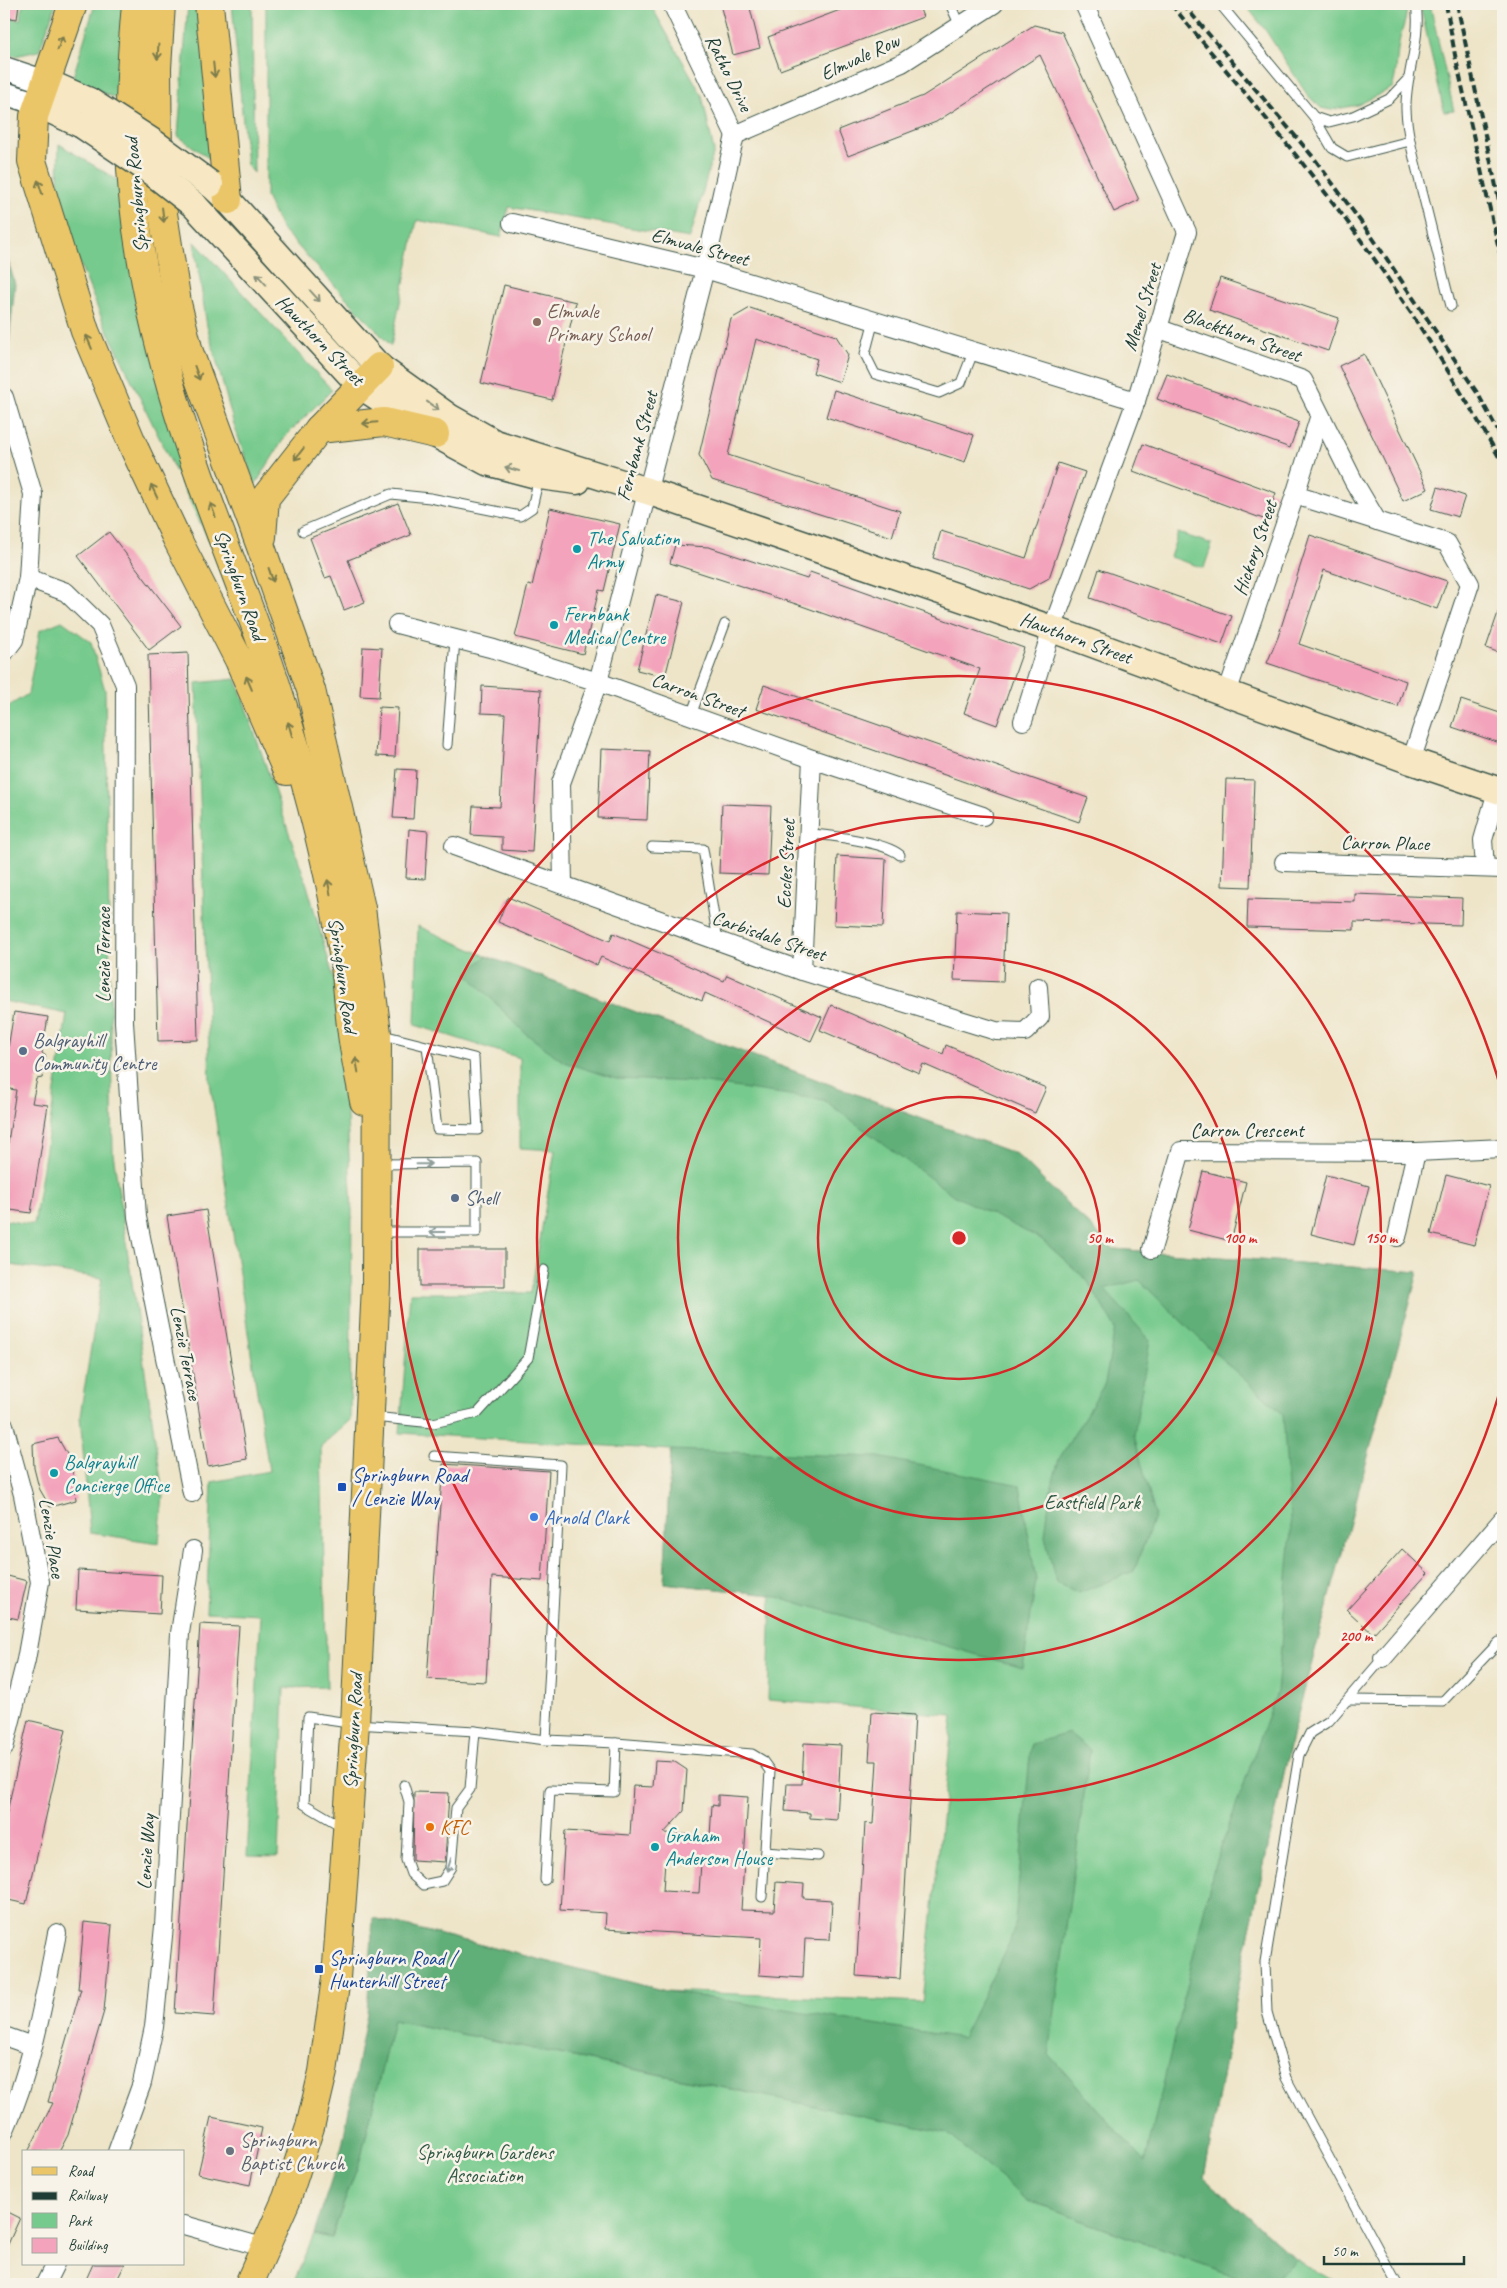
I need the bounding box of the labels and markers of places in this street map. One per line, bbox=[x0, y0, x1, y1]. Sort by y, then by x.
place label: Elmvale Primary School bbox=[547, 299, 653, 347]
marker: Elmvale Primary School bbox=[531, 316, 543, 328]
place label: The Salvation Army bbox=[587, 526, 681, 574]
marker: The Salvation Army bbox=[571, 543, 583, 555]
place label: Fernbank Medical Centre bbox=[564, 602, 667, 650]
marker: Fernbank Medical Centre bbox=[548, 619, 560, 631]
place label: Balgrayhill Community Centre bbox=[33, 1028, 158, 1076]
marker: Balgrayhill Community Centre bbox=[17, 1045, 29, 1057]
place label: Shell bbox=[465, 1186, 501, 1211]
marker: Shell bbox=[449, 1192, 461, 1204]
centre of rings bbox=[950, 1229, 968, 1247]
place label: Balgrayhill Concierge Office bbox=[64, 1450, 170, 1498]
place label: Springburn Road / Lenzie Way bbox=[352, 1463, 471, 1511]
marker: Balgrayhill Concierge Office bbox=[48, 1467, 60, 1479]
marker: Springburn Road / Lenzie Way bbox=[336, 1481, 348, 1493]
place label: Arnold Clark bbox=[544, 1505, 630, 1530]
marker: Arnold Clark bbox=[528, 1511, 540, 1523]
place label: KFC bbox=[440, 1815, 471, 1840]
marker: KFC bbox=[424, 1821, 436, 1833]
place label: Graham Anderson House bbox=[665, 1823, 774, 1871]
marker: Graham Anderson House bbox=[649, 1841, 661, 1853]
place label: Springburn Road / Hunterhill Street bbox=[329, 1946, 460, 1994]
marker: Springburn Road / Hunterhill Street bbox=[313, 1963, 325, 1975]
place label: Springburn Baptist Church bbox=[240, 2128, 346, 2176]
marker: Springburn Baptist Church bbox=[224, 2145, 236, 2157]

